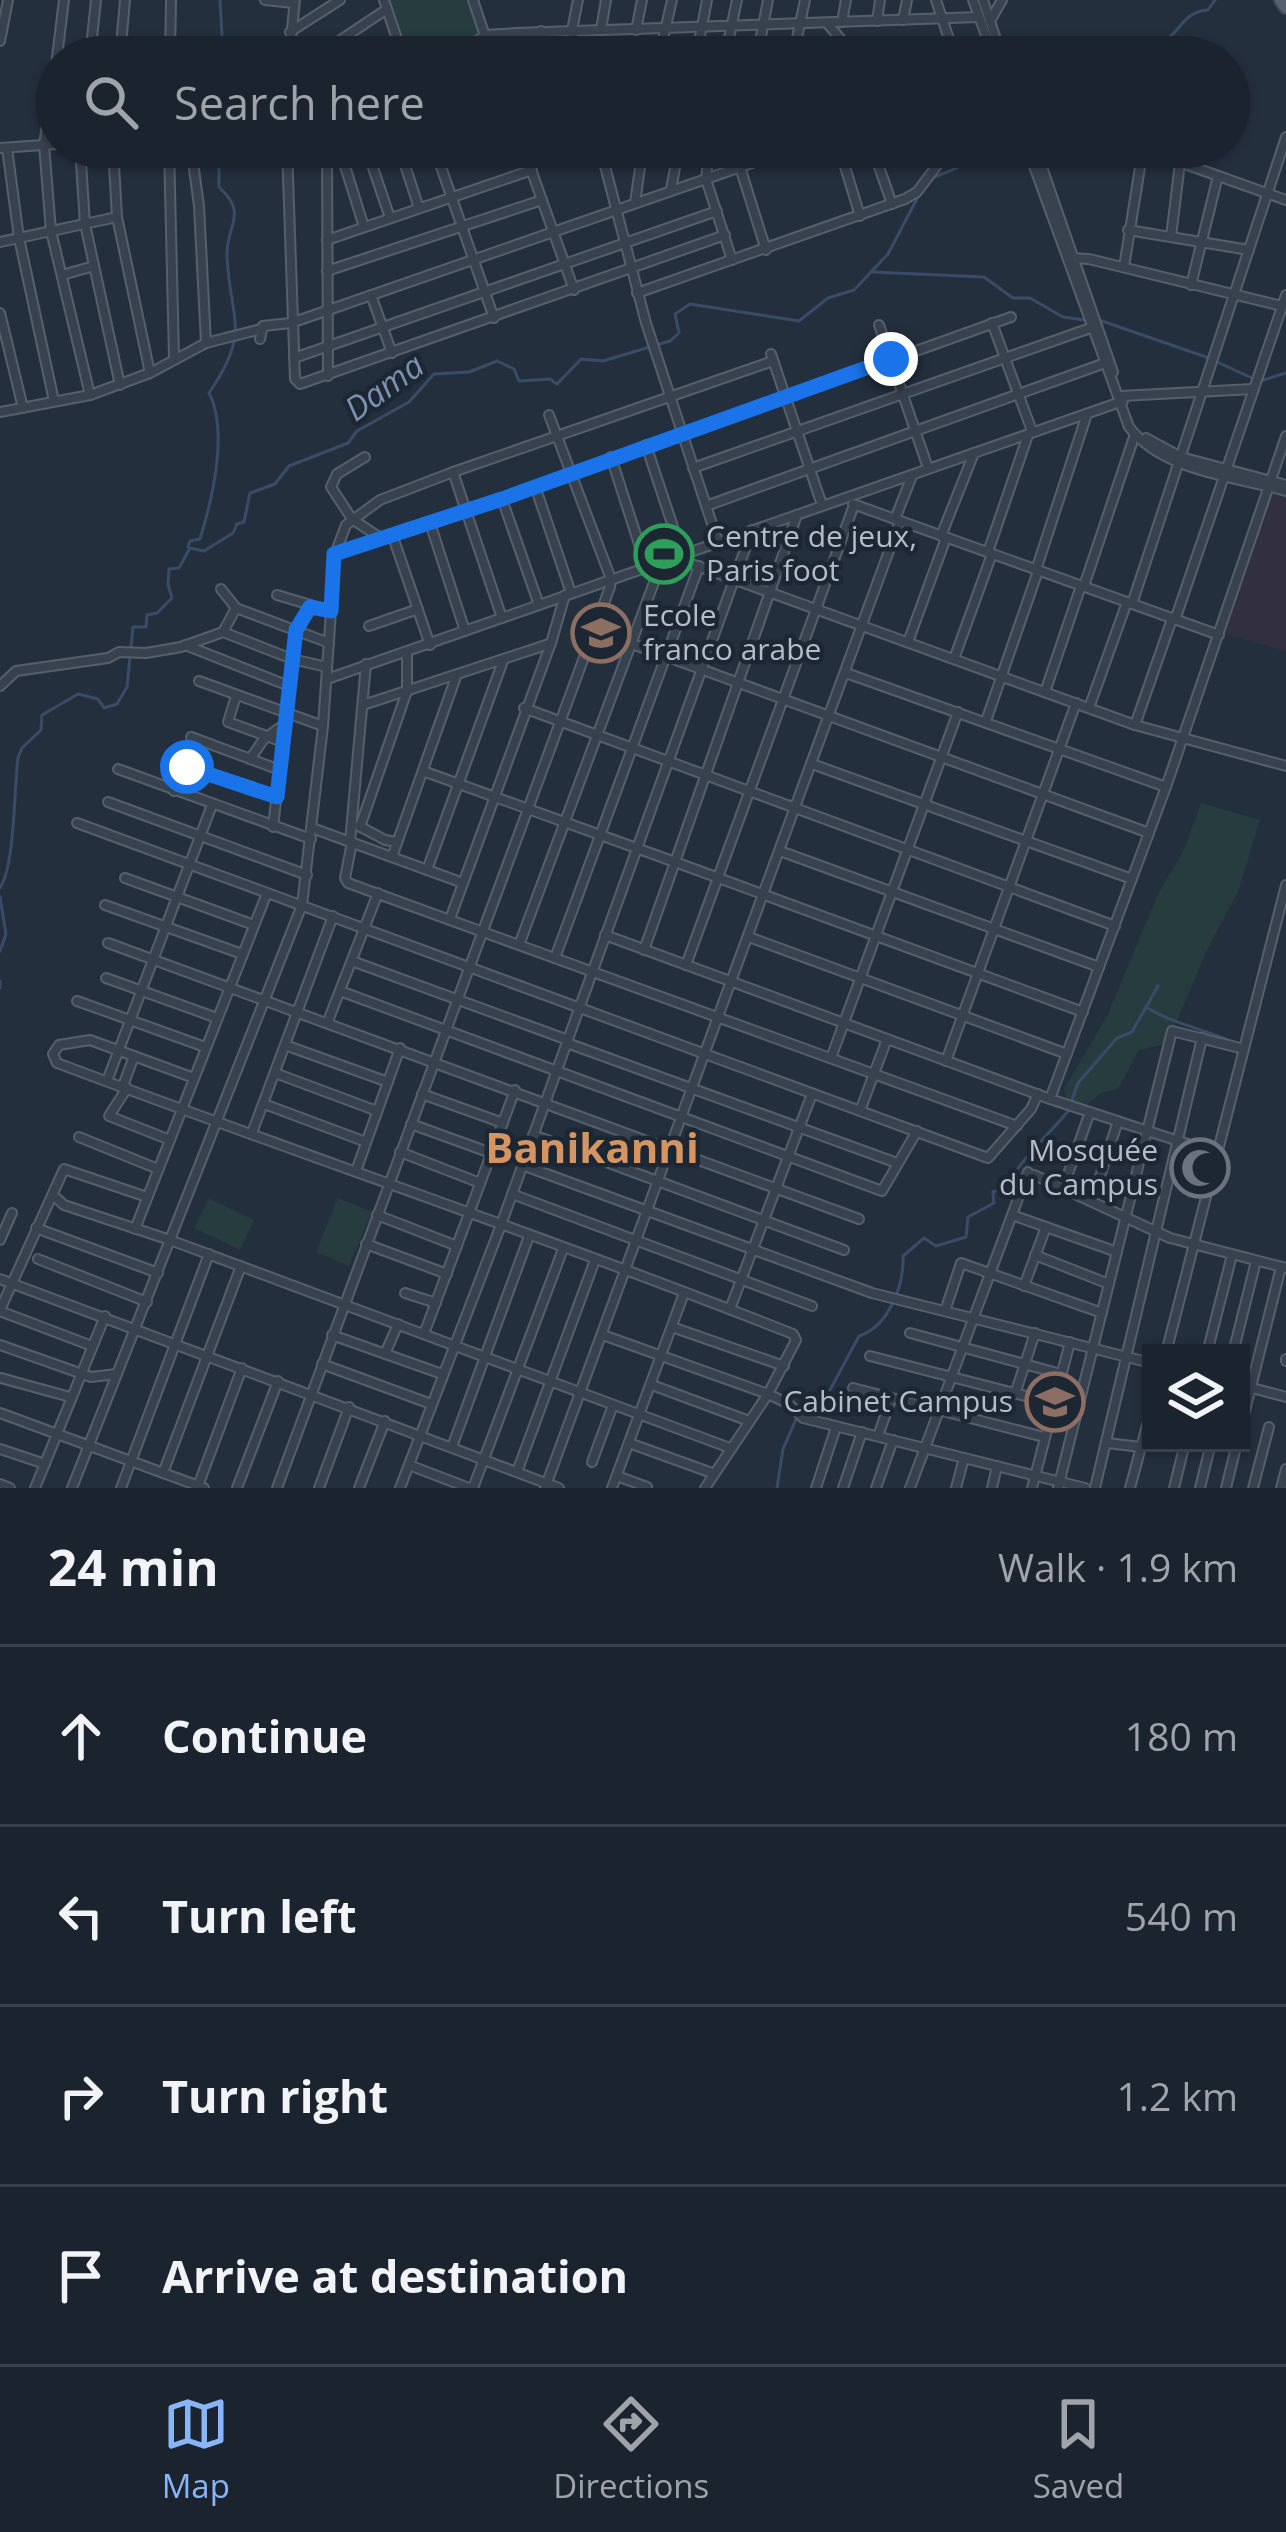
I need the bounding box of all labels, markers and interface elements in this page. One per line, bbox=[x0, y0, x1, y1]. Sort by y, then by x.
search box bbox=[36, 36, 1250, 168]
icon: search bbox=[78, 69, 144, 135]
text: Search here bbox=[174, 72, 425, 133]
route end bbox=[864, 332, 918, 386]
water label: Dama bbox=[335, 342, 433, 431]
place label: Centre de jeux, Paris foot bbox=[706, 515, 917, 590]
sports icon: Centre de jeux, Paris foot bbox=[633, 523, 695, 585]
place label: Ecole franco arabe bbox=[643, 594, 821, 669]
school or university icon: Ecole franco arabe bbox=[570, 602, 632, 664]
route start bbox=[160, 740, 214, 794]
district label: Banikanni bbox=[485, 1118, 699, 1175]
place label: Mosquée du Campus bbox=[999, 1129, 1158, 1204]
mosque icon: Mosquée du Campus bbox=[1169, 1137, 1231, 1199]
map controls bbox=[1142, 1344, 1250, 1452]
button: layers bbox=[1142, 1344, 1250, 1452]
school or university icon: Cabinet Campus bbox=[1024, 1371, 1086, 1433]
place label: Cabinet Campus bbox=[783, 1380, 1013, 1421]
text: 24 min bbox=[48, 1531, 219, 1601]
text: Walk · 1.9 km bbox=[998, 1540, 1238, 1593]
icon: ahead bbox=[48, 1703, 114, 1769]
text: Continue bbox=[162, 1705, 367, 1766]
text: 180 m bbox=[1125, 1709, 1238, 1762]
icon: left bbox=[48, 1883, 114, 1949]
text: Turn left bbox=[162, 1885, 357, 1946]
text: 540 m bbox=[1125, 1889, 1238, 1942]
icon: right bbox=[48, 2063, 114, 2129]
text: Turn right bbox=[162, 2065, 388, 2126]
text: 1.2 km bbox=[1116, 2069, 1238, 2122]
icon: arrive bbox=[48, 2243, 114, 2309]
text: Arrive at destination bbox=[162, 2245, 628, 2306]
tab: Map bbox=[162, 2391, 230, 2508]
tab: Directions bbox=[553, 2391, 709, 2508]
tab: Saved bbox=[1033, 2391, 1124, 2508]

